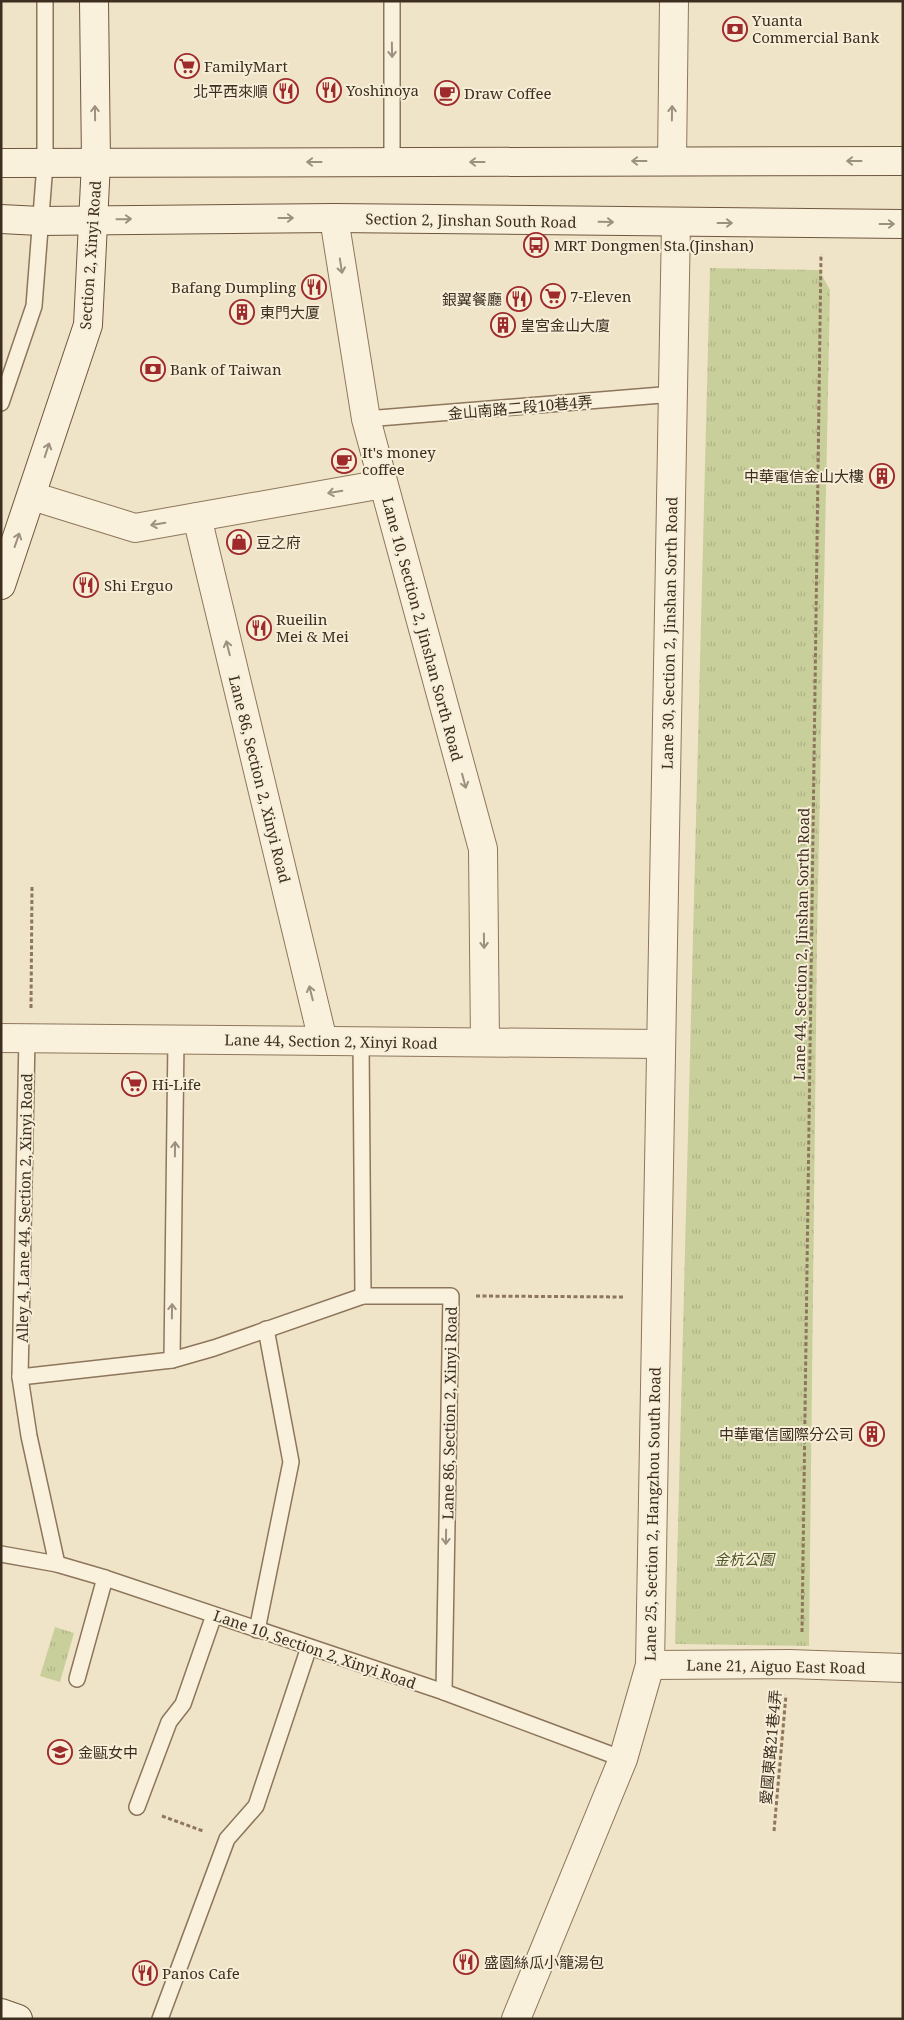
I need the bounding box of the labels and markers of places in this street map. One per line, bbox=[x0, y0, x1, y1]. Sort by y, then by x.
place label: Yuanta Commercial Bank bbox=[751, 10, 879, 47]
bank icon: Yuanta Commercial Bank bbox=[722, 16, 748, 42]
supermarket icon: FamilyMart bbox=[174, 53, 200, 79]
place label: FamilyMart bbox=[204, 56, 288, 76]
restaurant icon: Yoshinoya bbox=[316, 77, 342, 103]
restaurant icon: 北平西來順 bbox=[273, 78, 299, 104]
place label: Yoshinoya bbox=[345, 80, 419, 100]
cafe icon: Draw Coffee bbox=[434, 80, 460, 106]
place label: 北平西來順 bbox=[193, 81, 268, 101]
place label: Draw Coffee bbox=[464, 83, 551, 103]
bus stop icon: MRT Dongmen Sta.(Jinshan) bbox=[523, 232, 549, 258]
place label: MRT Dongmen Sta.(Jinshan) bbox=[554, 235, 754, 255]
restaurant icon: Bafang Dumpling bbox=[301, 274, 327, 300]
place label: Bafang Dumpling bbox=[171, 277, 296, 297]
supermarket icon: 7-Eleven bbox=[540, 283, 566, 309]
restaurant icon: 銀翼餐廳 bbox=[506, 286, 532, 312]
place label: 7-Eleven bbox=[570, 286, 632, 306]
place label: 銀翼餐廳 bbox=[442, 289, 502, 309]
building icon: 東門大厦 bbox=[229, 299, 255, 325]
place label: 東門大厦 bbox=[260, 302, 320, 322]
building icon: 皇宮金山大廈 bbox=[490, 312, 516, 338]
place label: 皇宮金山大廈 bbox=[520, 315, 610, 335]
bank icon: Bank of Taiwan bbox=[140, 356, 166, 382]
place label: Bank of Taiwan bbox=[170, 359, 282, 379]
place label: It's money coffee bbox=[362, 442, 436, 479]
cafe icon: It's money coffee bbox=[331, 448, 357, 474]
building icon: 中華電信金山大樓 bbox=[869, 463, 895, 489]
place label: 中華電信金山大樓 bbox=[744, 466, 864, 486]
shop icon: 豆之府 bbox=[226, 529, 252, 555]
place label: 豆之府 bbox=[256, 532, 301, 552]
restaurant icon: Shi Erguo bbox=[73, 572, 99, 598]
place label: Shi Erguo bbox=[104, 575, 173, 595]
place label: Rueilin Mei & Mei bbox=[276, 609, 349, 646]
restaurant icon: Rueilin Mei & Mei bbox=[246, 615, 272, 641]
supermarket icon: Hi-Life bbox=[121, 1071, 147, 1097]
place label: Hi-Life bbox=[152, 1074, 201, 1094]
building icon: 中華電信國際分公司 bbox=[859, 1421, 885, 1447]
place label: 中華電信國際分公司 bbox=[719, 1424, 854, 1444]
school or university icon: 金甌女中 bbox=[47, 1739, 73, 1765]
place label: 金甌女中 bbox=[78, 1742, 138, 1762]
restaurant icon: 盛園絲瓜小籠湯包 bbox=[453, 1949, 479, 1975]
place label: 盛園絲瓜小籠湯包 bbox=[484, 1952, 604, 1972]
restaurant icon: Panos Cafe bbox=[132, 1960, 158, 1986]
place label: Panos Cafe bbox=[162, 1963, 240, 1983]

